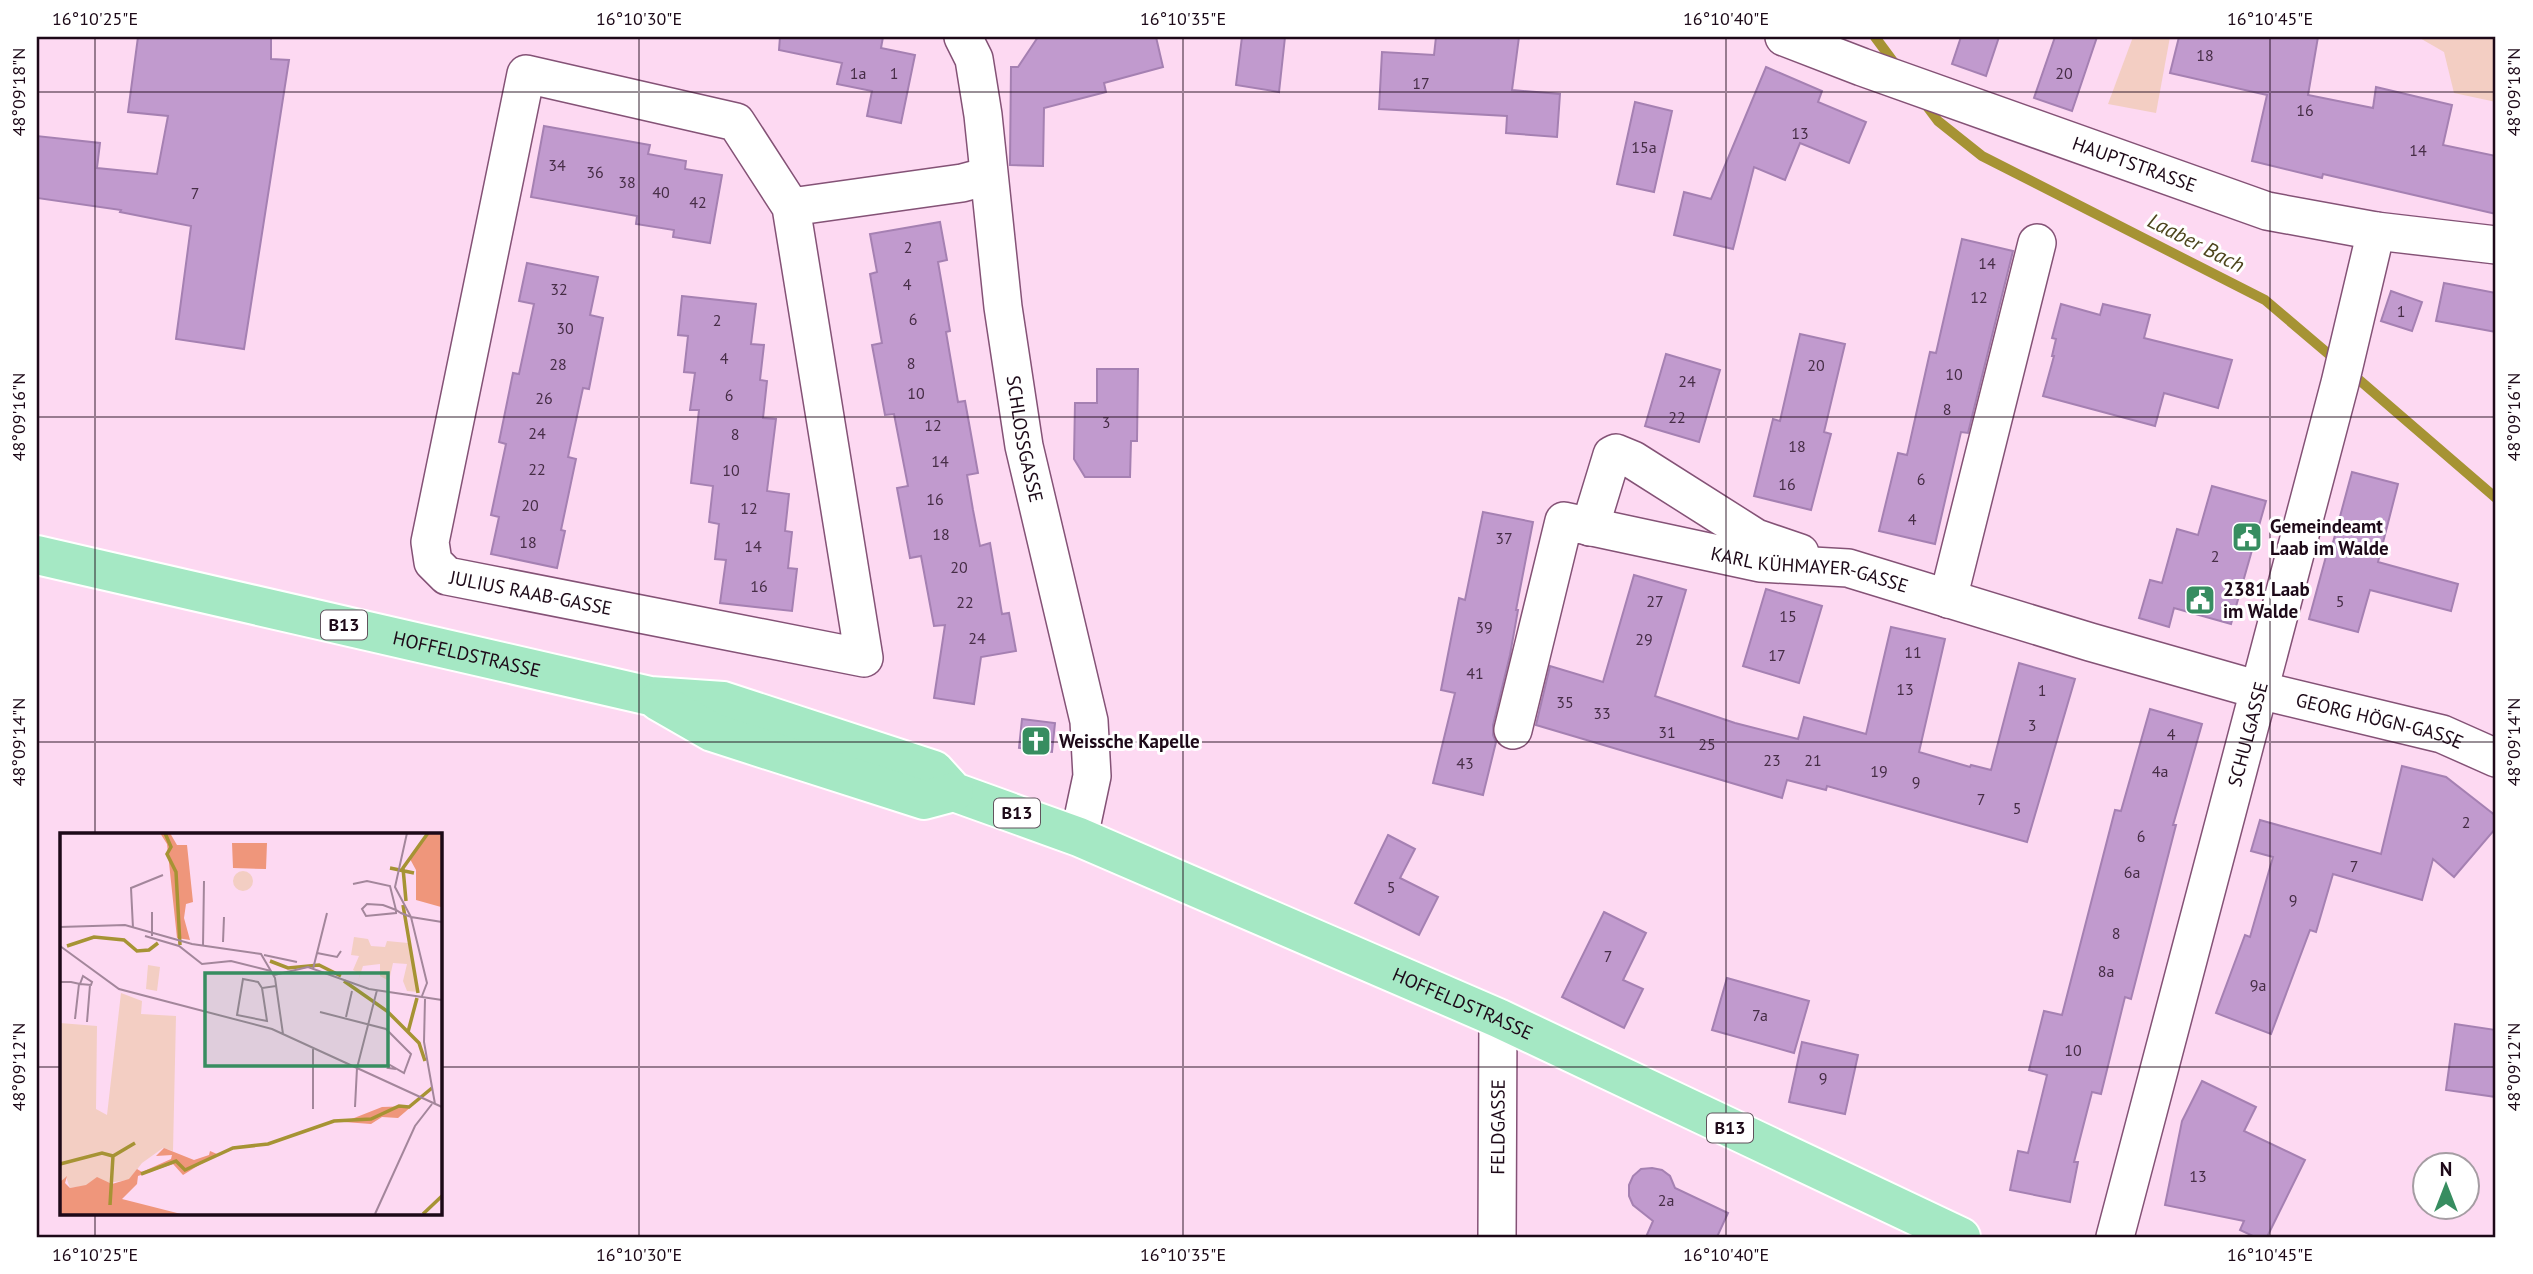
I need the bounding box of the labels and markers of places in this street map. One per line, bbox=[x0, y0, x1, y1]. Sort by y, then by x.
place label: Gemeindeamt Laab im Walde bbox=[2270, 514, 2389, 560]
public building icon: Gemeindeamt Laab im Walde bbox=[2230, 520, 2264, 554]
place label: 2381 Laab im Walde bbox=[2223, 577, 2310, 623]
public building icon: 2381 Laab im Walde bbox=[2183, 583, 2217, 617]
church icon: Weissche Kapelle bbox=[1019, 724, 1053, 758]
place label: Weissche Kapelle bbox=[1059, 729, 1200, 753]

